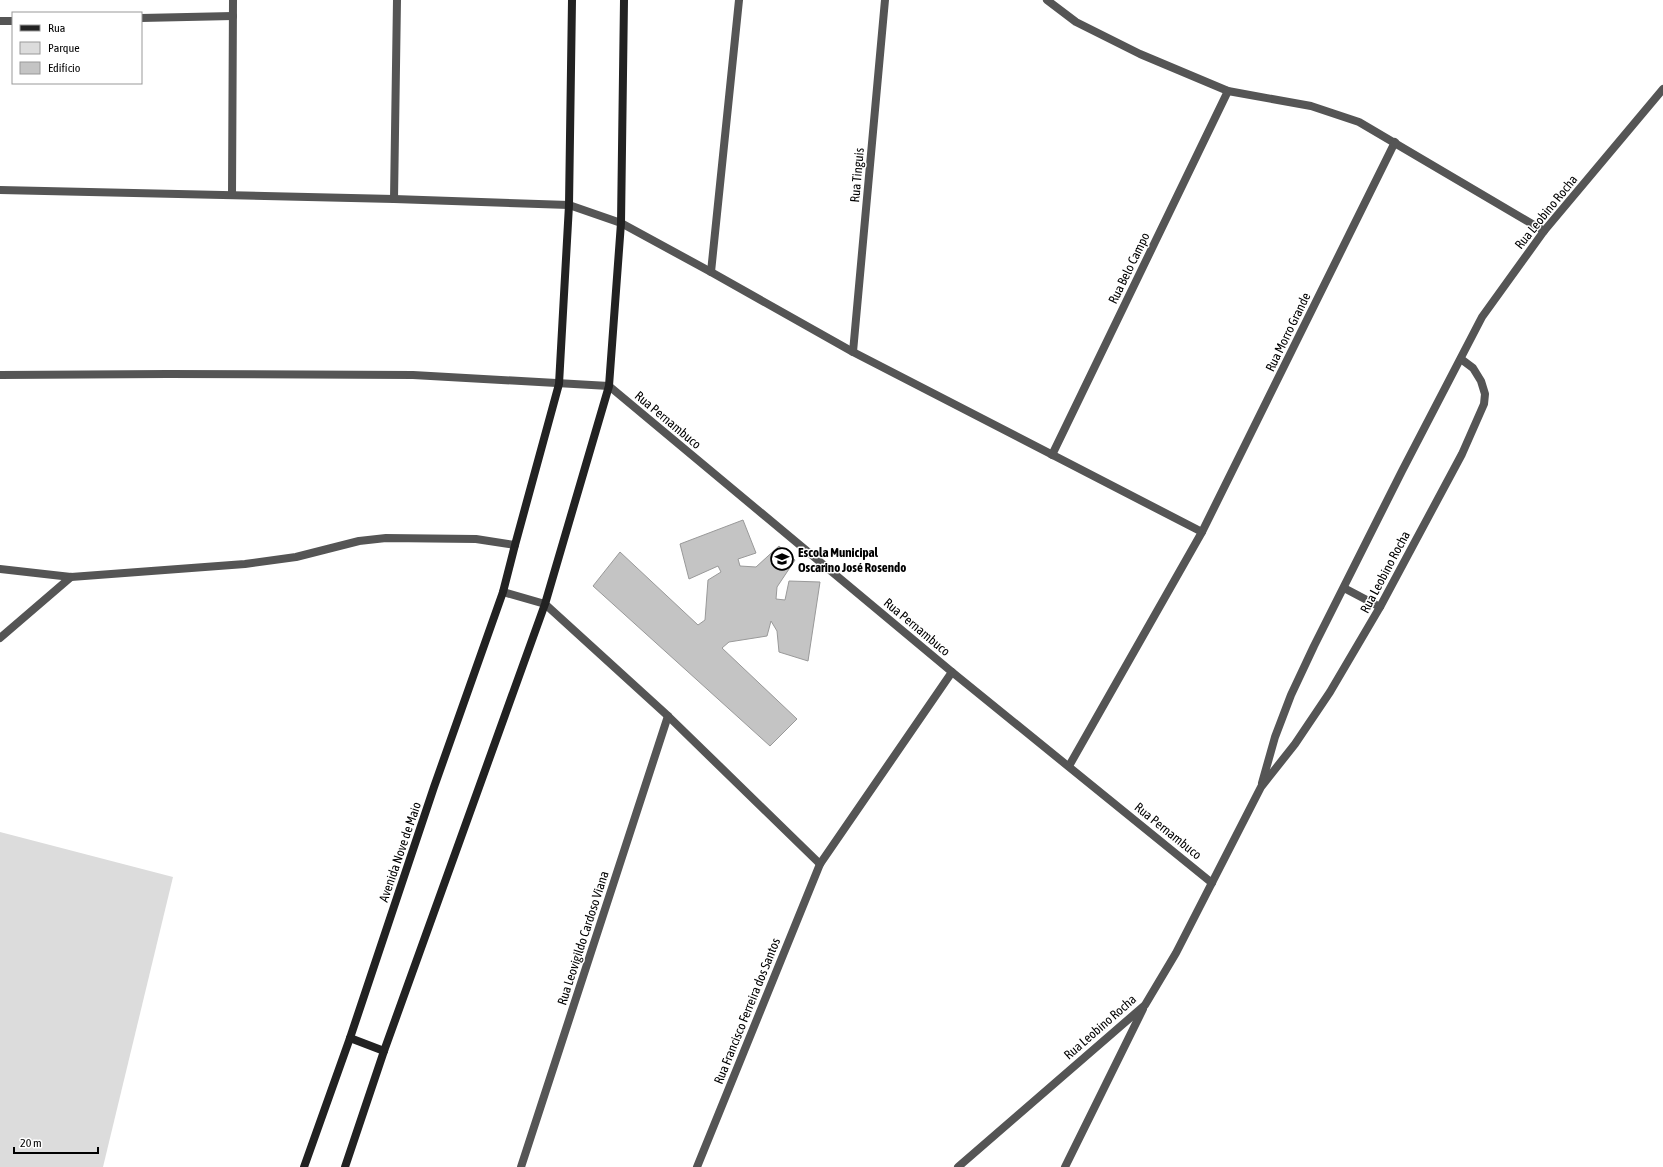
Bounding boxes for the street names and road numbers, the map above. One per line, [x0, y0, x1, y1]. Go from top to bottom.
street label: Rua Tinguis [847, 147, 867, 203]
street label: Rua Leobino Rocha [1512, 172, 1580, 252]
street label: Rua Belo Campo [1105, 230, 1153, 306]
street label: Rua Morro Grande [1262, 290, 1314, 374]
street label: Rua Pernambuco [632, 388, 704, 452]
street label: Rua Leobino Rocha [1357, 528, 1413, 616]
street label: Rua Pernambuco [881, 595, 953, 659]
street label: Rua Pernambuco [1132, 799, 1204, 863]
street label: Avenida Nove de Maio [376, 800, 424, 904]
street label: Rua Leovigildo Cardoso Viana [554, 869, 612, 1007]
street label: Rua Francisco Ferreira dos Santos [711, 935, 783, 1086]
street label: Rua Leobino Rocha [1061, 992, 1139, 1062]

